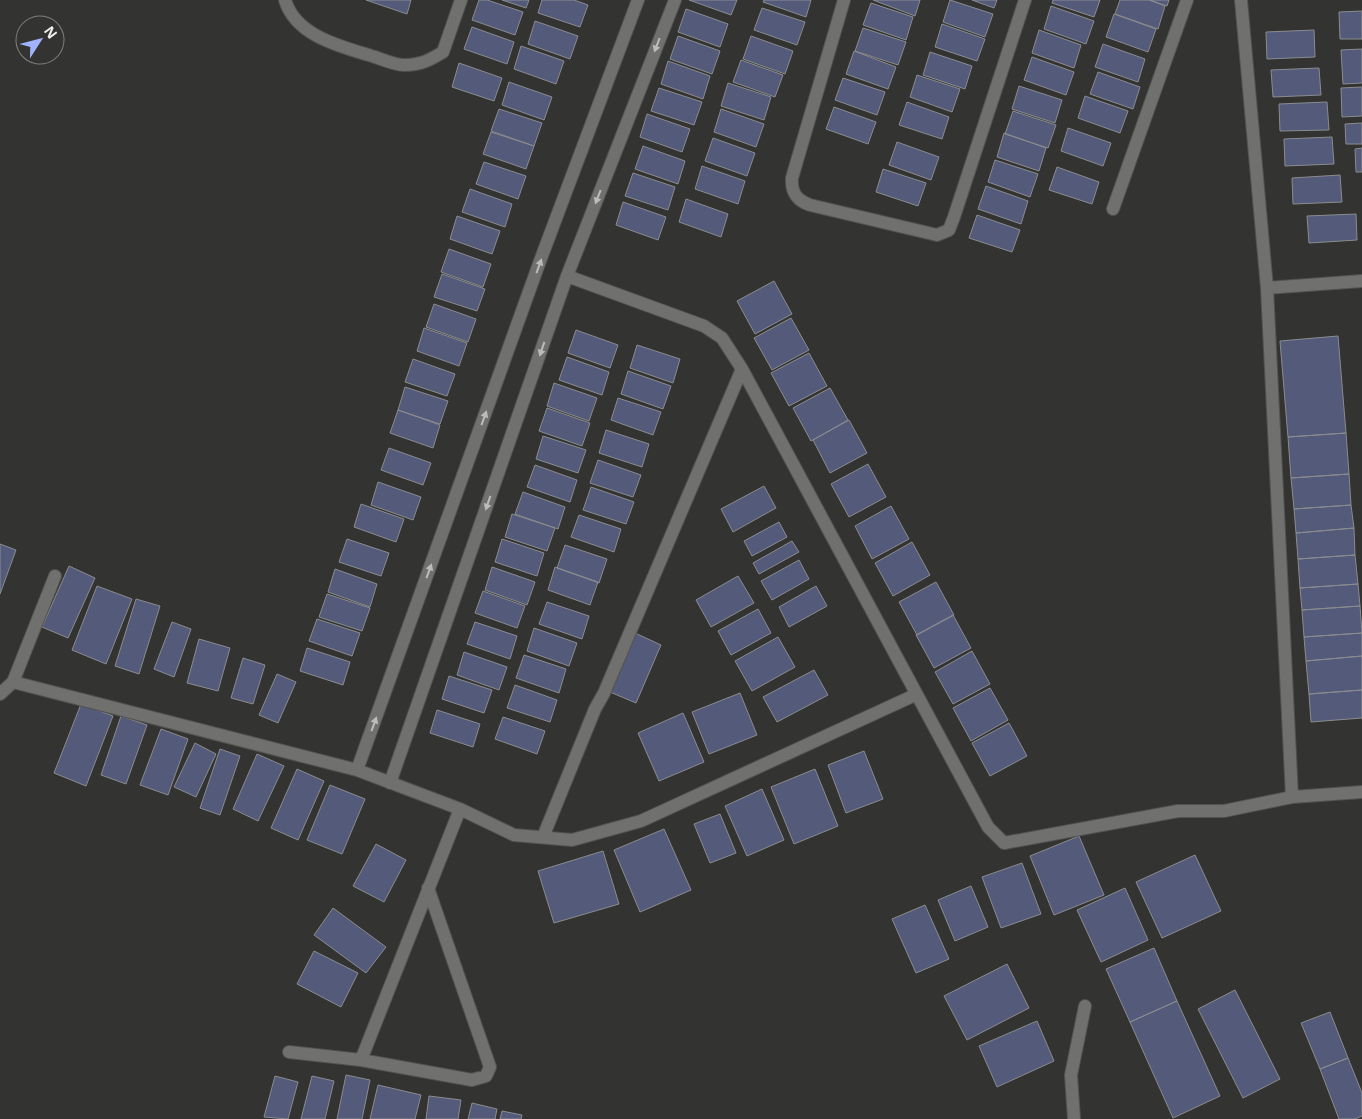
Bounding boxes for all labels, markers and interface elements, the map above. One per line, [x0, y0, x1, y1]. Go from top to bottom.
north arrow [15, 15, 65, 65]
text: N [40, 22, 62, 42]
one-way arrow [653, 38, 660, 53]
one-way arrow [594, 190, 602, 205]
one-way arrow [536, 258, 543, 273]
one-way arrow [537, 342, 545, 357]
one-way arrow [481, 411, 488, 426]
one-way arrow [484, 495, 491, 510]
one-way arrow [426, 564, 433, 579]
one-way arrow [370, 716, 378, 731]

